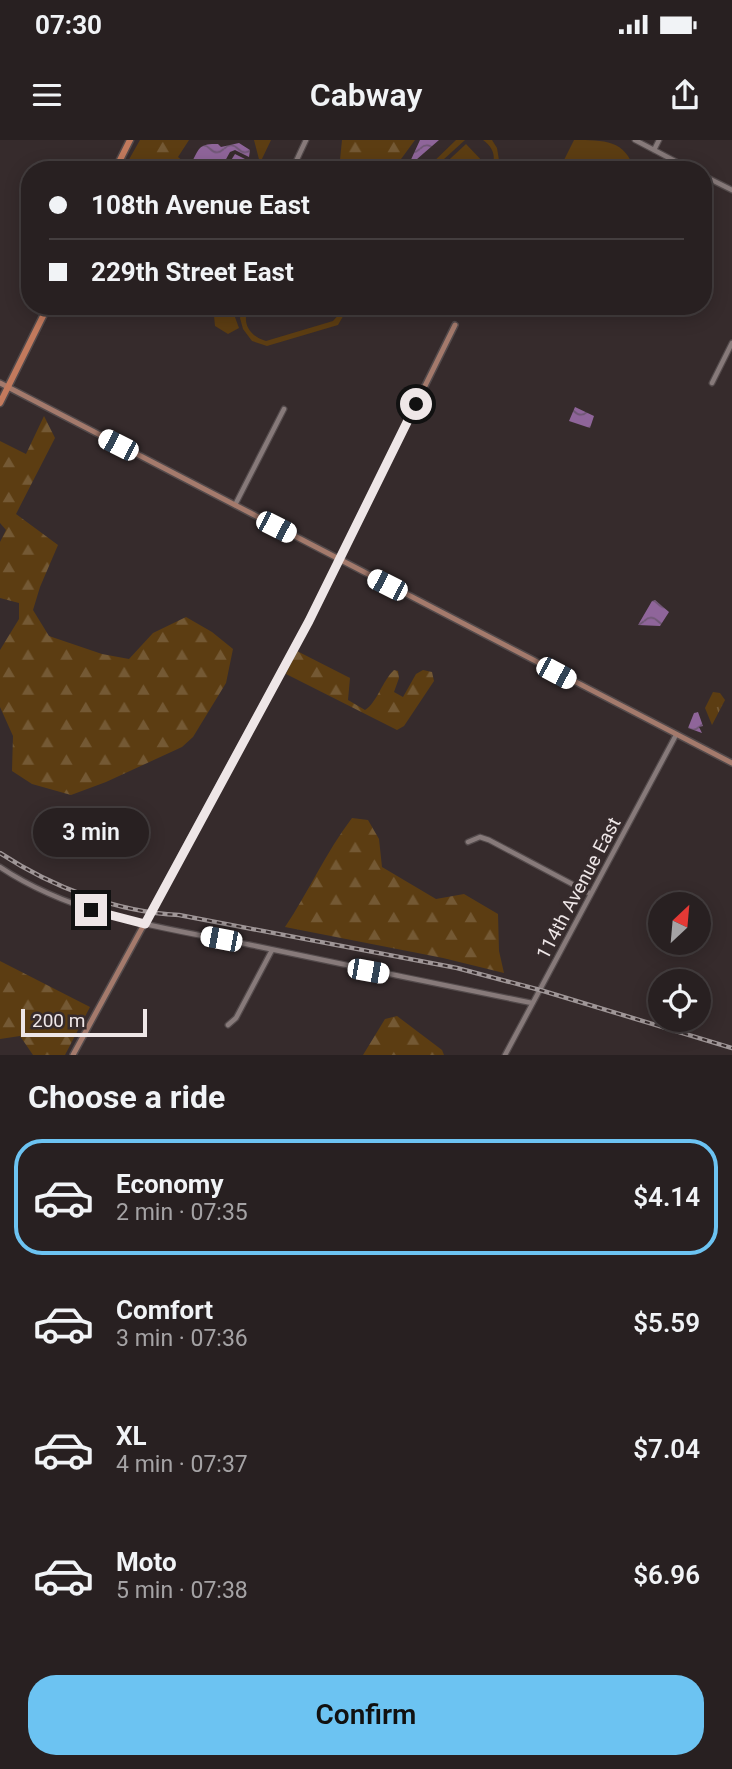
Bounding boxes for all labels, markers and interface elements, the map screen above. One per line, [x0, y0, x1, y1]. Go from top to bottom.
text: 07:30 [35, 10, 102, 40]
icon: menu [28, 76, 66, 114]
text: Cabway [310, 76, 422, 114]
icon: share [666, 76, 704, 114]
text: 108th Avenue East [91, 190, 310, 220]
text: 229th Street East [91, 257, 294, 287]
route start [400, 388, 432, 420]
car [95, 426, 142, 464]
car [253, 508, 300, 546]
car [364, 566, 411, 604]
car [533, 654, 580, 692]
callout: 3 min [33, 808, 149, 858]
street label: 114th Avenue East [531, 813, 626, 963]
text: 3 min [62, 819, 120, 846]
north arrow [648, 892, 710, 956]
map controls [648, 892, 711, 1032]
route end [75, 894, 107, 926]
car [199, 925, 244, 953]
car [346, 957, 391, 985]
button: locate [648, 969, 711, 1032]
scale bar [21, 1006, 147, 1038]
text: 200 m [32, 1009, 85, 1032]
text: Choose a ride [28, 1078, 225, 1116]
icon: car [32, 1166, 95, 1229]
text: Economy [116, 1169, 223, 1199]
text: $4.14 [633, 1182, 700, 1212]
text: 2 min · 07:35 [116, 1199, 248, 1226]
icon: car [32, 1292, 95, 1355]
text: Comfort [116, 1295, 213, 1325]
text: $5.59 [633, 1308, 700, 1338]
text: 3 min · 07:36 [116, 1325, 248, 1352]
icon: car [32, 1418, 95, 1481]
text: XL [116, 1421, 147, 1451]
text: $7.04 [633, 1434, 700, 1464]
text: 4 min · 07:37 [116, 1451, 248, 1478]
icon: car [32, 1544, 95, 1607]
text: Moto [116, 1547, 177, 1577]
text: $6.96 [633, 1560, 700, 1590]
text: 5 min · 07:38 [116, 1577, 248, 1604]
button: Confirm [28, 1675, 704, 1755]

